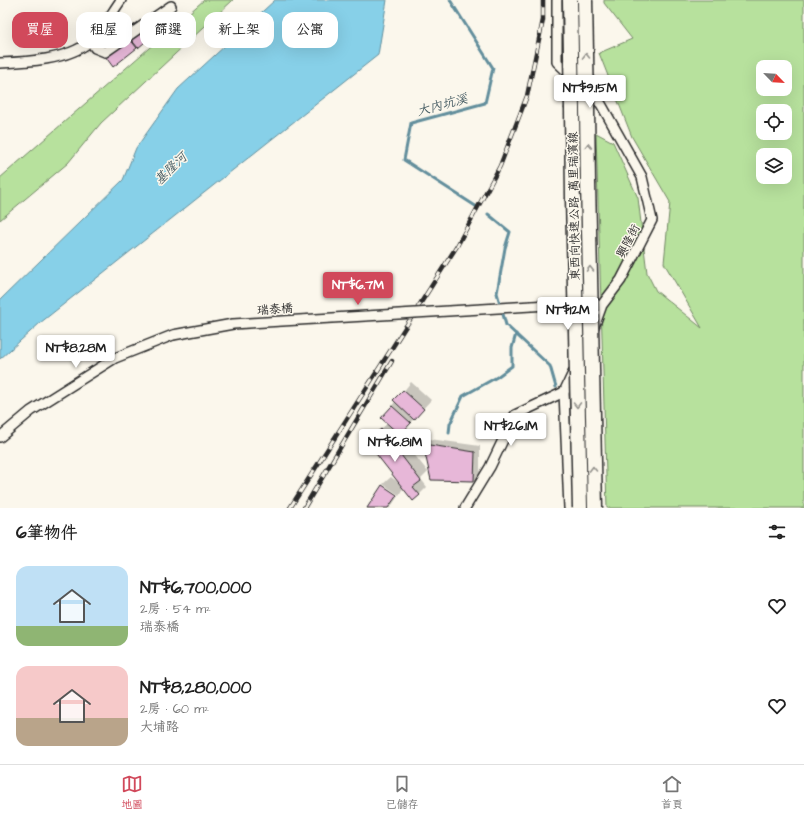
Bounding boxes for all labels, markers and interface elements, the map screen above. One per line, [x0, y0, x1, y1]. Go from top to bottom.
chip: 買屋 [12, 12, 68, 48]
chip: 租屋 [76, 12, 132, 48]
chip: 篩選 [140, 12, 196, 48]
chip: 新上架 [204, 12, 274, 48]
chip: 公寓 [282, 12, 338, 48]
one-way arrow [582, 53, 590, 59]
north arrow [756, 60, 792, 96]
map controls [756, 60, 792, 184]
pin: NT$9.15M [549, 75, 631, 109]
text: NT$9.15M [563, 79, 617, 97]
water label: 大內坑溪 [415, 89, 471, 120]
button: locate [756, 104, 792, 140]
street label: 東西向快速公路 萬里瑞濱線 [565, 131, 584, 281]
one-way arrow [583, 143, 592, 149]
water label: 基隆河 [150, 147, 192, 189]
button: layers [756, 148, 792, 184]
street label: 興隆街 [612, 221, 644, 261]
one-way arrow [586, 266, 594, 272]
pin: NT$6.7M [321, 272, 395, 306]
text: NT$6.7M [332, 276, 384, 294]
pin: NT$12M [535, 297, 601, 331]
street label: 瑞泰橋 [256, 300, 294, 319]
text: NT$12M [546, 301, 590, 319]
pin: NT$8.28M [35, 335, 117, 369]
text: NT$8.28M [46, 339, 106, 357]
one-way arrow [573, 402, 581, 408]
pin: NT$26.1M [470, 413, 552, 447]
text: NT$26.1M [484, 417, 538, 435]
pin: NT$6.81M [354, 429, 436, 463]
text: NT$6.81M [368, 433, 422, 451]
one-way arrow [589, 466, 597, 472]
text: 6筆物件 [16, 521, 78, 545]
icon: filters [766, 521, 788, 543]
text: NT$6,700,000 [140, 576, 252, 600]
icon: home [48, 582, 96, 630]
icon: heart [766, 595, 788, 617]
text: 2房 · 54 m² [140, 600, 211, 618]
text: 瑞泰橋 [140, 618, 179, 636]
text: NT$8,280,000 [140, 676, 251, 700]
icon: home [48, 682, 96, 730]
icon: heart [766, 695, 788, 717]
text: 2房 · 60 m² [140, 700, 209, 718]
text: 大埔路 [140, 718, 179, 736]
tab: 地圖 [121, 773, 143, 812]
tab: 已儲存 [385, 773, 418, 812]
tab: 首頁 [661, 773, 683, 812]

